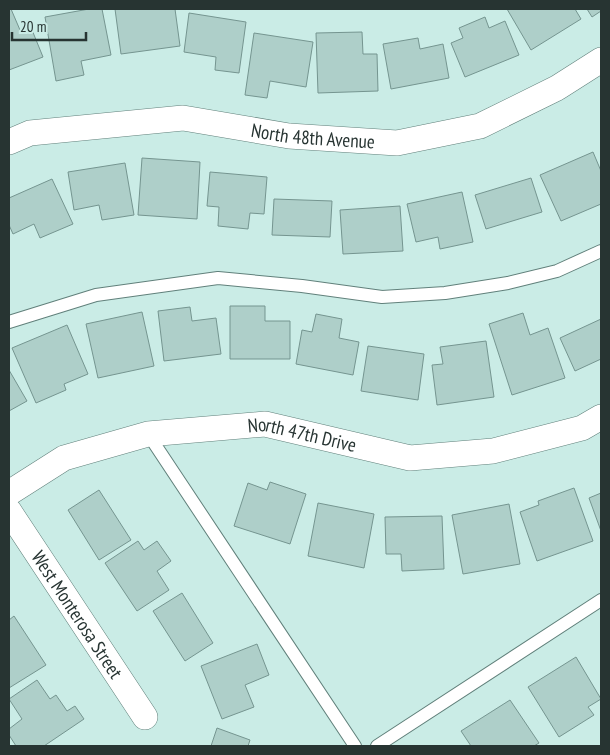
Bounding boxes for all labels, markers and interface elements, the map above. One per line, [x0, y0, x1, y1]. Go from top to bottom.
scale bar [12, 10, 86, 42]
text: 20 m [20, 17, 46, 36]
street label: North 48th Avenue [249, 118, 376, 154]
street label: North 47th Drive [247, 412, 359, 457]
street label: West Monterosa Street [26, 546, 129, 684]

